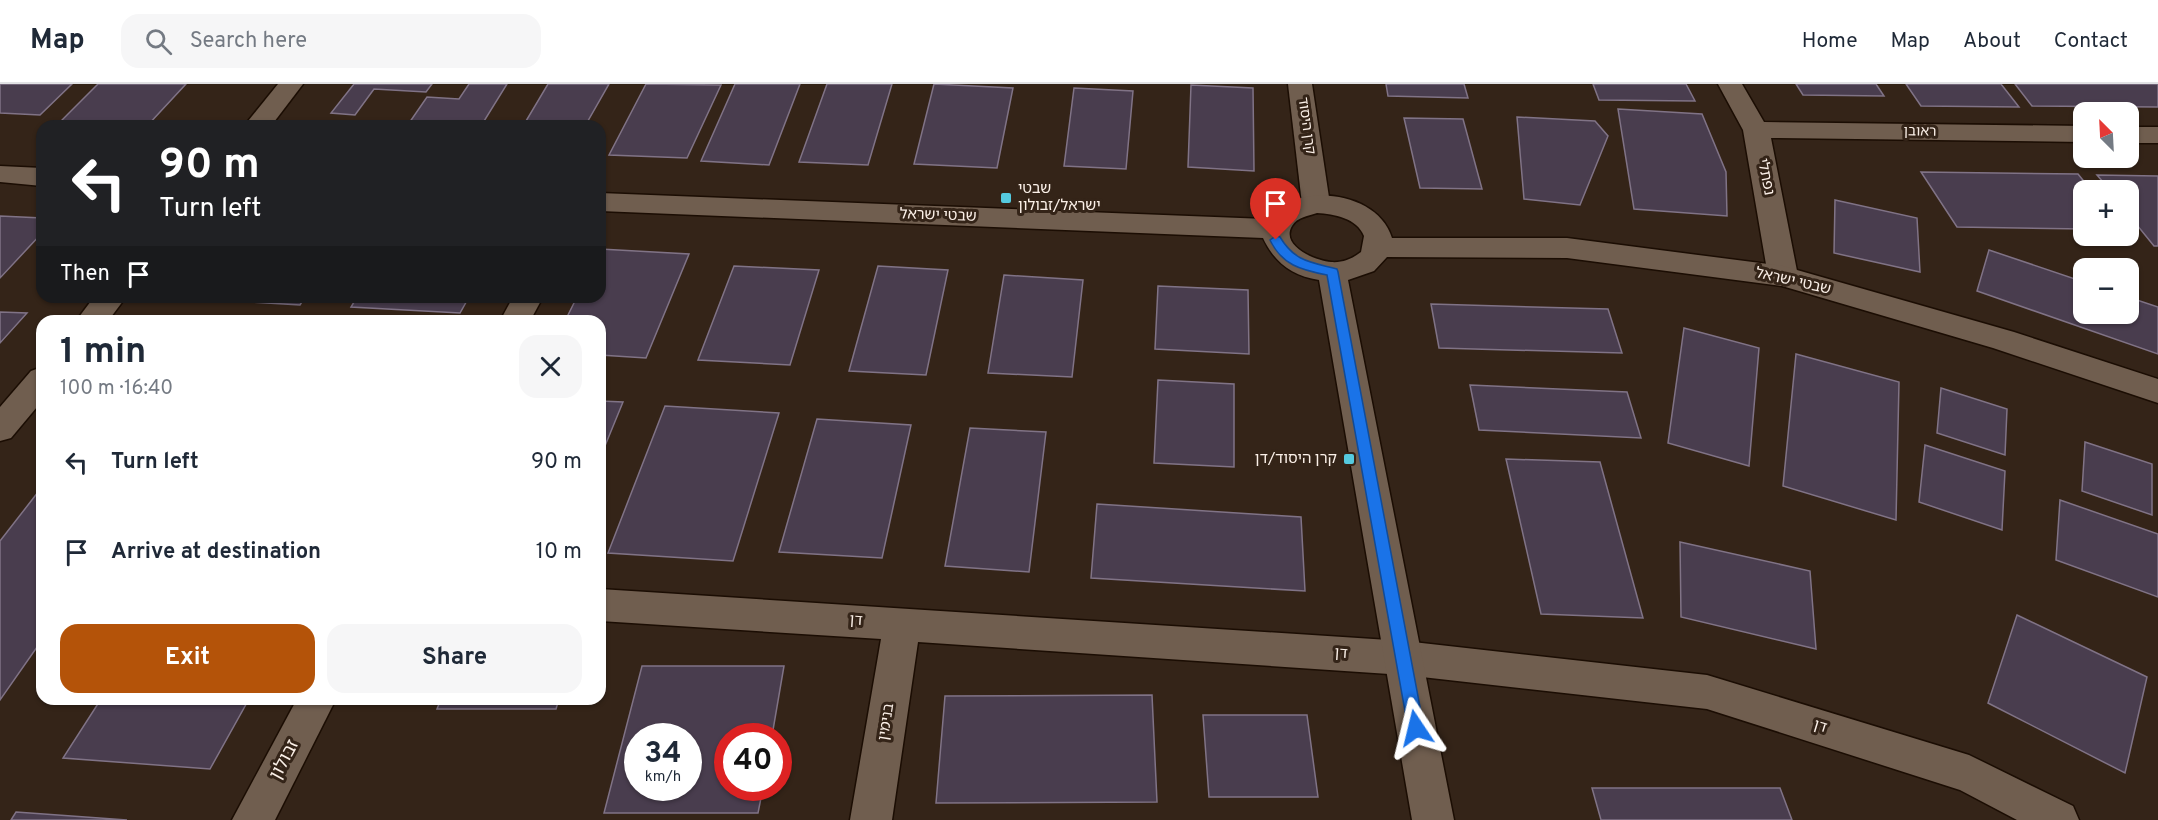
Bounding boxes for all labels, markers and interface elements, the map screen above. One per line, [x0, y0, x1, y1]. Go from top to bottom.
search box [121, 14, 541, 68]
text: Map [30, 23, 85, 59]
icon: search [142, 25, 175, 58]
text: Search here [190, 28, 307, 55]
text: Home [1802, 28, 1858, 55]
text: Map [1891, 28, 1930, 55]
text: About [1963, 28, 2021, 55]
text: Contact [2054, 28, 2128, 55]
street label: קרן היסוד [1294, 96, 1318, 156]
north arrow [2073, 102, 2139, 168]
map controls [2073, 102, 2139, 324]
street label: ראובן [1903, 123, 1937, 141]
text: 90 m [159, 140, 260, 193]
icon: left [60, 144, 138, 222]
street label: נפתלי [1752, 157, 1778, 197]
pin [1250, 178, 1301, 240]
place label: שבטי ישראל/זבולון [1018, 180, 1101, 216]
button: + [2073, 180, 2139, 246]
icon: arrive [1259, 187, 1292, 220]
marker: שבטי ישראל/זבולון [999, 191, 1013, 205]
text: Turn left [159, 192, 261, 226]
street label: שבטי ישראל [899, 205, 977, 227]
icon: arrive [122, 258, 155, 291]
button: − [2073, 258, 2139, 324]
text: Then [60, 261, 110, 288]
street label: שבטי ישראל [1753, 264, 1833, 300]
text: 1 min [60, 330, 146, 376]
button: close [519, 335, 582, 398]
text: 100 m · 16:40 [60, 376, 173, 402]
icon: left [60, 446, 93, 479]
text: Turn left [111, 449, 199, 476]
text: 90 m [531, 449, 582, 476]
place label: קרן היסוד/דן [1255, 450, 1337, 469]
marker: קרן היסוד/דן [1342, 452, 1356, 466]
icon: arrive [60, 536, 93, 569]
text: Arrive at destination [111, 539, 321, 566]
text: 10 m [536, 539, 582, 566]
street label: דן [849, 611, 863, 631]
button: Exit [60, 624, 315, 693]
button: Share [327, 624, 582, 693]
street label: דן [1334, 644, 1348, 664]
position arrow [1384, 696, 1448, 760]
street label: בנימין [875, 702, 899, 742]
street label: דן [1811, 716, 1829, 738]
speed limit sign: 40 [714, 723, 792, 801]
street label: זבולון [265, 736, 305, 784]
text: 34 [644, 736, 682, 773]
text: km/h [645, 768, 681, 787]

